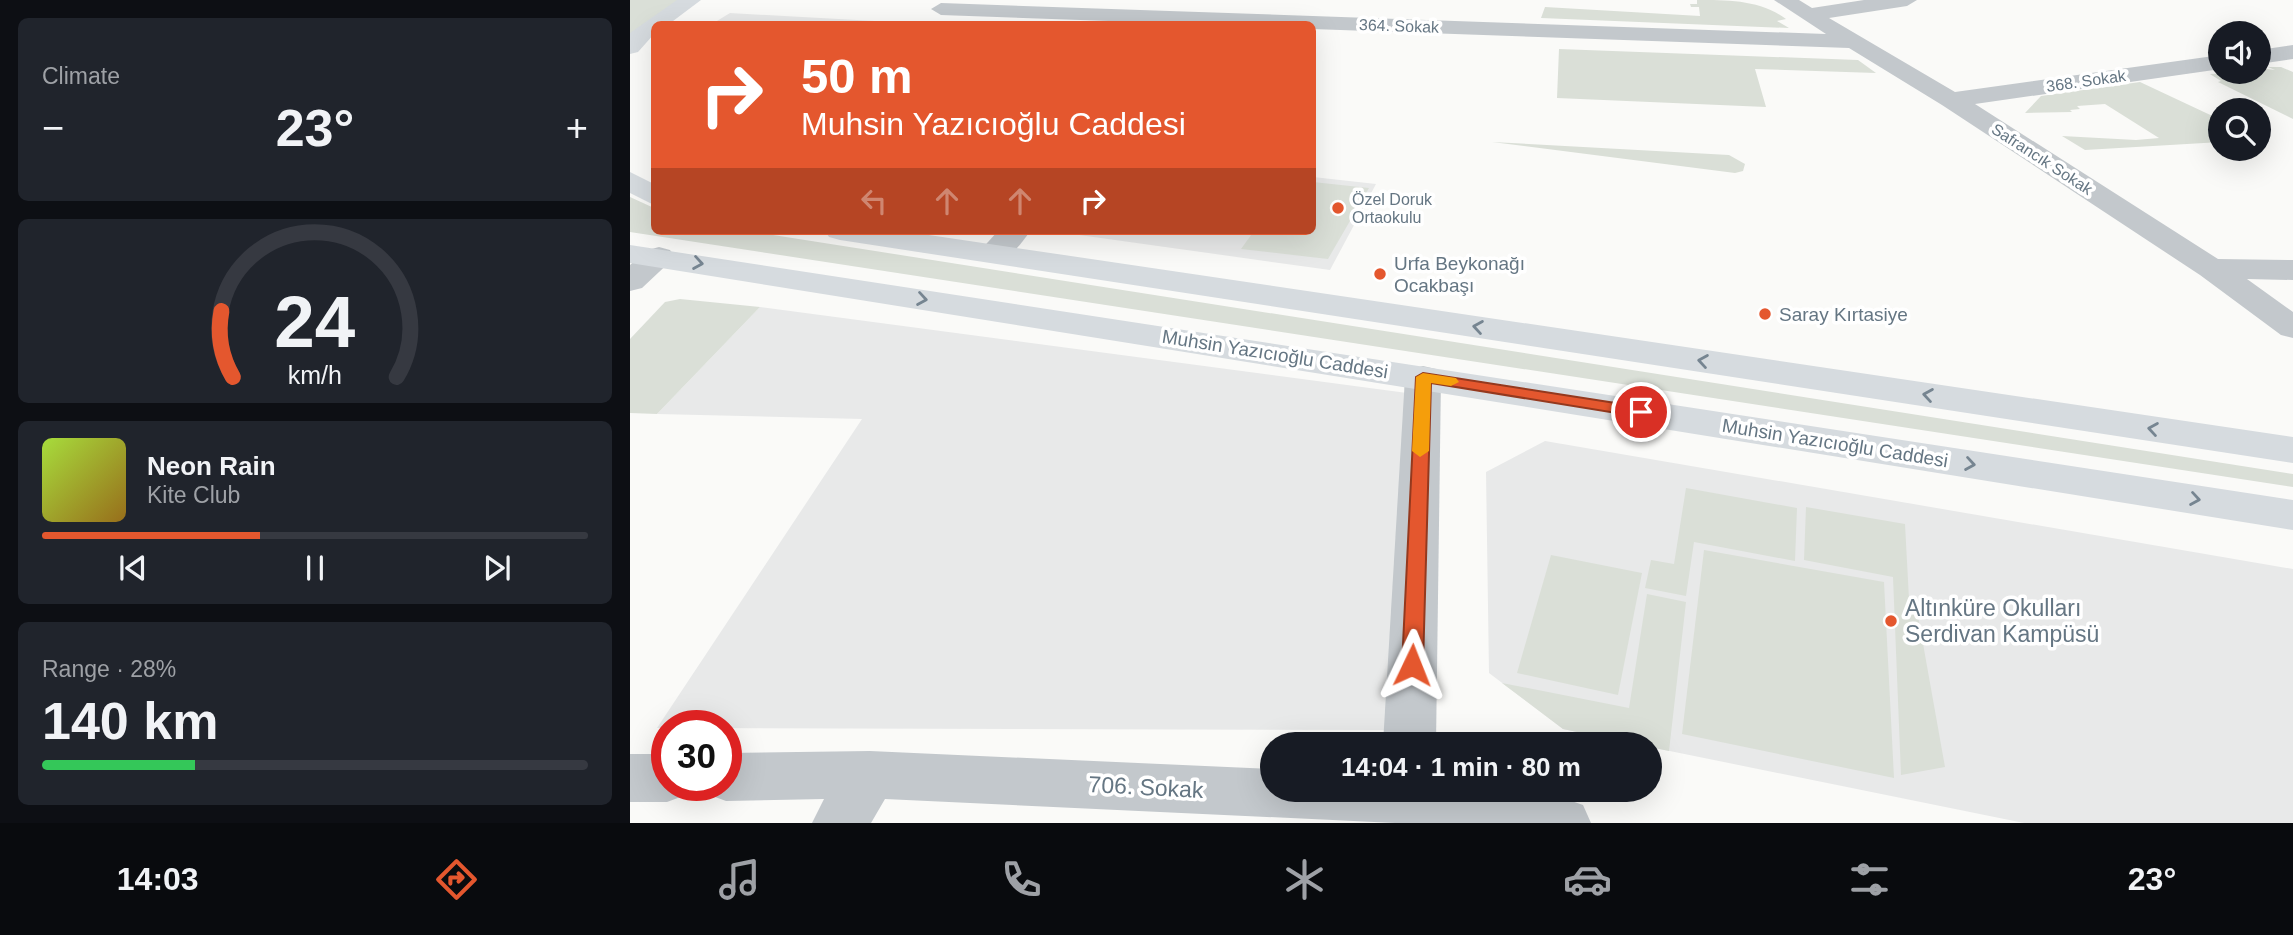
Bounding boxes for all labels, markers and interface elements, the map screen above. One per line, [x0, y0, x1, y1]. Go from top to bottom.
street label: 364. Sokak [1359, 16, 1440, 36]
map controls [2208, 21, 2271, 161]
button: sound [2208, 21, 2271, 84]
icon: right [686, 49, 777, 140]
text: 50 m [801, 49, 913, 103]
text: Climate [42, 63, 120, 89]
street label: 368. Sokak [2045, 67, 2128, 95]
button: search [2208, 98, 2271, 161]
text: 23° [276, 99, 354, 157]
text: Muhsin Yazıcıoğlu Caddesi [801, 106, 1186, 142]
text: − [42, 107, 64, 149]
text: + [566, 107, 588, 149]
street label: Safrancık Sokak [1989, 120, 2096, 198]
icon: left [855, 182, 893, 220]
icon: ahead [928, 182, 966, 220]
icon: ahead [1001, 182, 1039, 220]
icon: right [1074, 182, 1112, 220]
place label: Özel Doruk Ortaokulu [1352, 191, 1433, 226]
marker: Özel Doruk Ortaokulu [1330, 200, 1346, 216]
place label: Urfa Beykonağı Ocakbaşı [1394, 253, 1525, 296]
one-way arrow [692, 255, 703, 270]
marker: Urfa Beykonağı Ocakbaşı [1372, 266, 1388, 282]
text: 24 [275, 281, 356, 362]
one-way arrow [916, 291, 928, 306]
place label: Saray Kırtasiye [1779, 304, 1908, 325]
marker: Saray Kırtasiye [1757, 306, 1773, 322]
one-way arrow [1472, 320, 1484, 335]
street label: Muhsin Yazıcıoğlu Caddesi [1161, 326, 1389, 382]
one-way arrow [1697, 354, 1709, 369]
text: km/h [288, 361, 342, 389]
pin [1611, 382, 1671, 442]
one-way arrow [1922, 388, 1934, 403]
icon: arrive [1622, 393, 1660, 431]
street label: Muhsin Yazıcıoğlu Caddesi [1721, 415, 1949, 471]
one-way arrow [2147, 422, 2159, 437]
text: Neon Rain [147, 451, 276, 481]
one-way arrow [1964, 456, 1976, 471]
text: Kite Club [147, 482, 240, 508]
one-way arrow [2189, 491, 2200, 506]
icon: previous [114, 549, 152, 587]
icon: pause [296, 549, 334, 587]
icon: next [478, 549, 516, 587]
place label: Altınküre Okulları Serdivan Kampüsü [1905, 595, 2099, 647]
marker: Altınküre Okulları Serdivan Kampüsü [1883, 613, 1899, 629]
position arrow [1375, 628, 1449, 702]
text: Range · 28% [42, 656, 176, 682]
text: 140 km [42, 692, 218, 750]
speed limit sign: 30 [651, 710, 742, 801]
text: 14:04 · 1 min · 80 m [1341, 752, 1581, 782]
street label: 706. Sokak [1088, 771, 1205, 803]
icon: directions [432, 855, 481, 904]
icon: music [715, 855, 764, 904]
icon: phone [997, 855, 1046, 904]
icon: climate [1280, 855, 1329, 904]
icon: car [1563, 855, 1612, 904]
icon: filters [1845, 855, 1894, 904]
text: 14:03 [117, 861, 199, 897]
text: 23° [2128, 861, 2176, 897]

